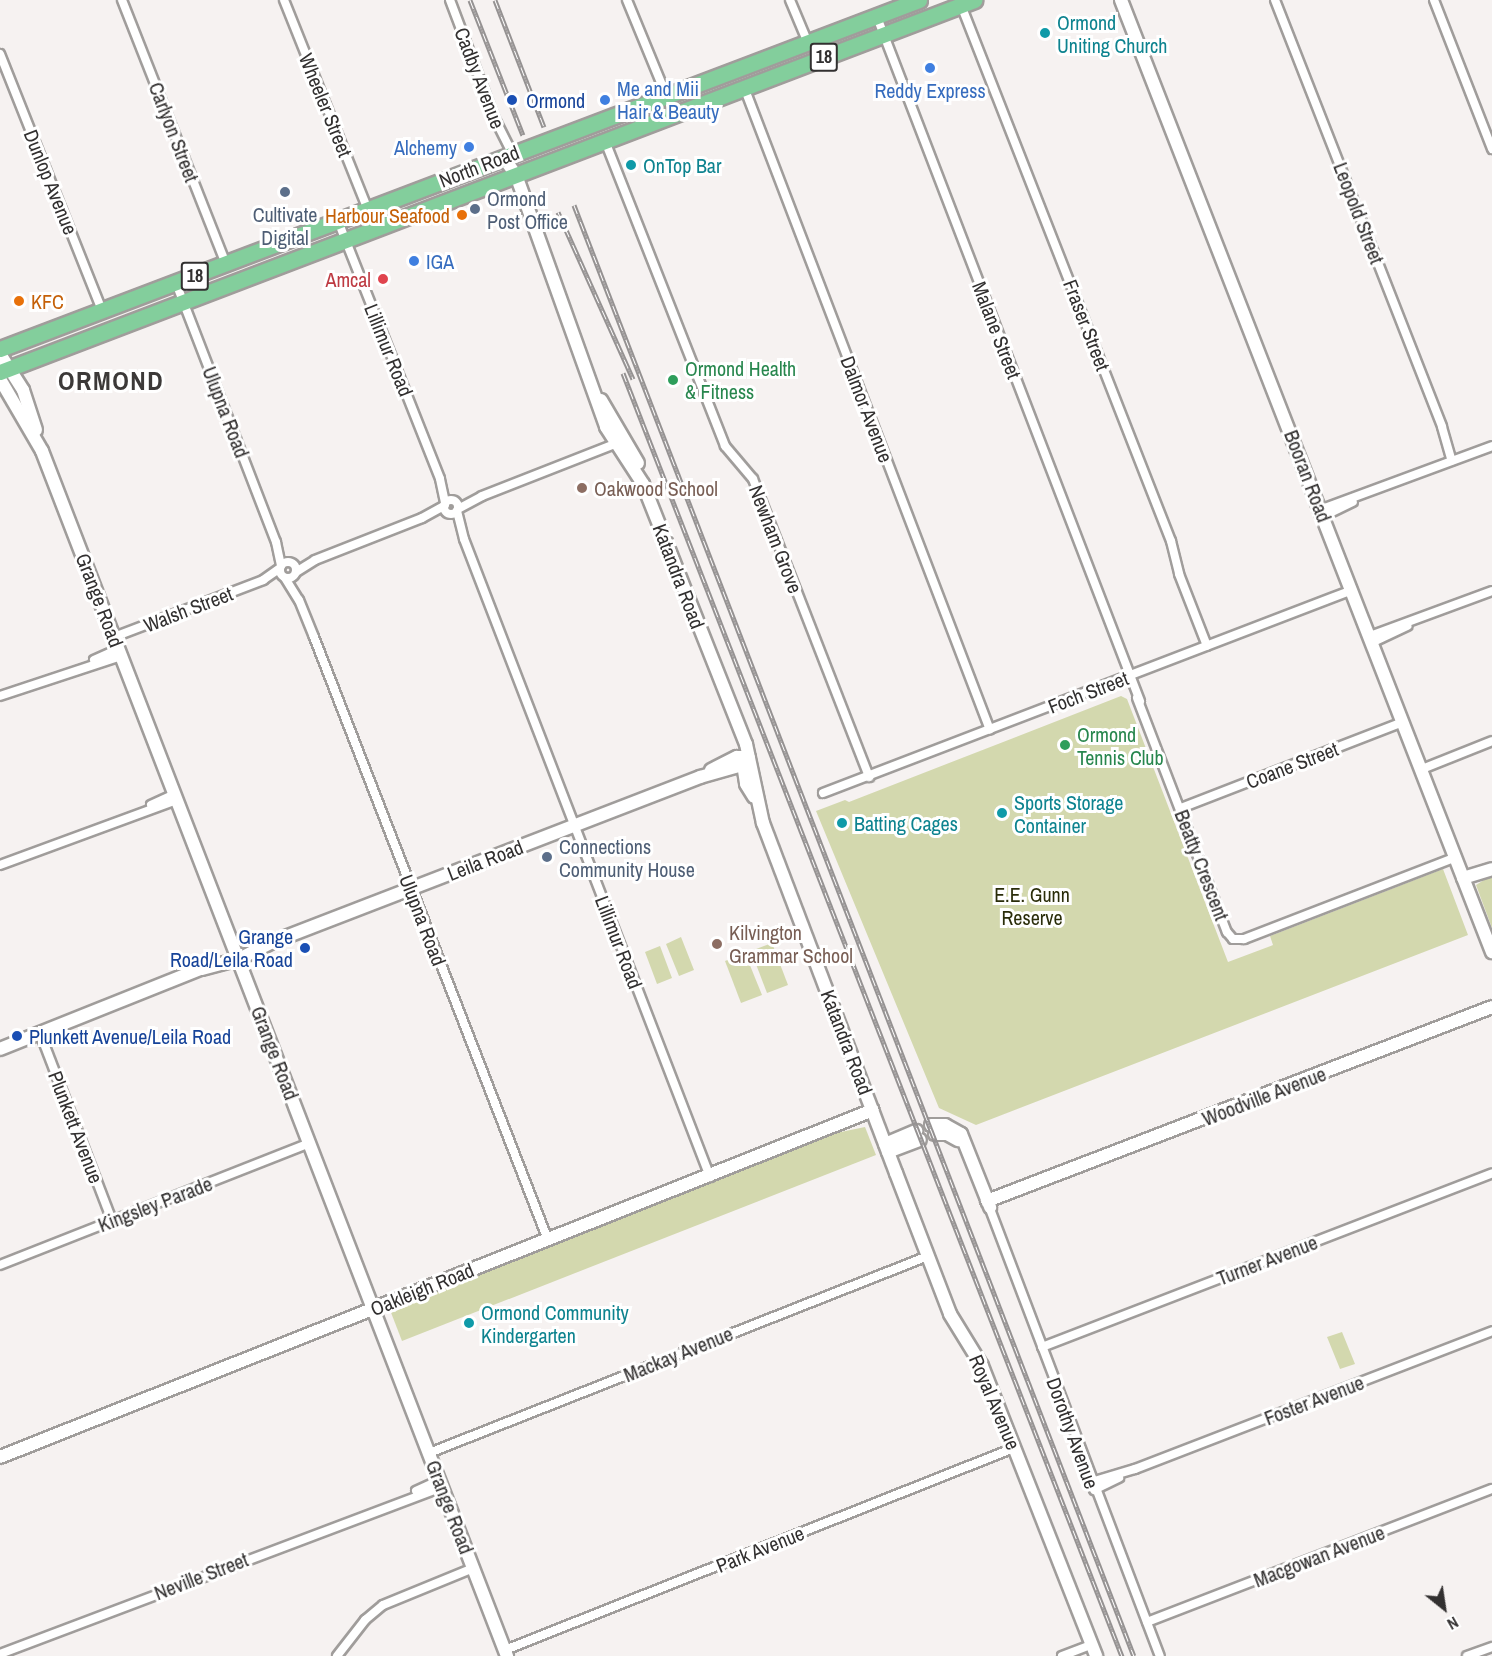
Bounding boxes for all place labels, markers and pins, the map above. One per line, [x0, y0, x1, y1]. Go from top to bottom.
place label: Ormond Uniting Church [1057, 10, 1167, 57]
marker: Ormond Uniting Church [1038, 26, 1052, 40]
marker: Reddy Express [923, 61, 937, 75]
place label: Me and Mii Hair & Beauty [617, 77, 719, 124]
place label: Reddy Express [874, 78, 986, 102]
place label: Ormond [526, 88, 585, 112]
marker: Ormond [503, 91, 521, 109]
marker: Me and Mii Hair & Beauty [598, 93, 612, 107]
place label: Alchemy [394, 135, 457, 159]
marker: Alchemy [462, 140, 476, 154]
place label: OnTop Bar [643, 153, 721, 177]
marker: OnTop Bar [624, 158, 638, 172]
marker: Cultivate Digital [278, 185, 292, 199]
place label: Ormond Post Office [487, 186, 568, 233]
place label: Cultivate Digital [253, 202, 317, 249]
marker: Ormond Post Office [468, 202, 482, 216]
place label: Harbour Seafood [325, 203, 450, 227]
marker: Harbour Seafood [455, 208, 469, 222]
place label: IGA [426, 249, 454, 273]
marker: IGA [407, 254, 421, 268]
place label: Amcal [325, 267, 371, 291]
marker: Amcal [376, 272, 390, 286]
place label: KFC [31, 289, 64, 313]
marker: KFC [12, 294, 26, 308]
place label: Ormond Health & Fitness [685, 356, 796, 403]
marker: Ormond Health & Fitness [666, 373, 680, 387]
place label: Oakwood School [594, 476, 718, 500]
marker: Oakwood School [575, 481, 589, 495]
place label: Ormond Tennis Club [1077, 722, 1164, 769]
marker: Ormond Tennis Club [1058, 738, 1072, 752]
place label: Sports Storage Container [1014, 790, 1123, 837]
marker: Sports Storage Container [995, 806, 1009, 820]
place label: Batting Cages [854, 811, 958, 835]
marker: Batting Cages [835, 816, 849, 830]
place label: Connections Community House [559, 834, 695, 881]
marker: Connections Community House [540, 850, 554, 864]
place label: Kilvington Grammar School [729, 921, 853, 968]
place label: Grange Road/Leila Road [170, 924, 293, 971]
marker: Kilvington Grammar School [710, 937, 724, 951]
marker: Grange Road/Leila Road [298, 941, 312, 955]
place label: Plunkett Avenue/Leila Road [29, 1024, 232, 1048]
marker: Plunkett Avenue/Leila Road [10, 1029, 24, 1043]
place label: Ormond Community Kindergarten [481, 1300, 629, 1347]
marker: Ormond Community Kindergarten [462, 1316, 476, 1330]

